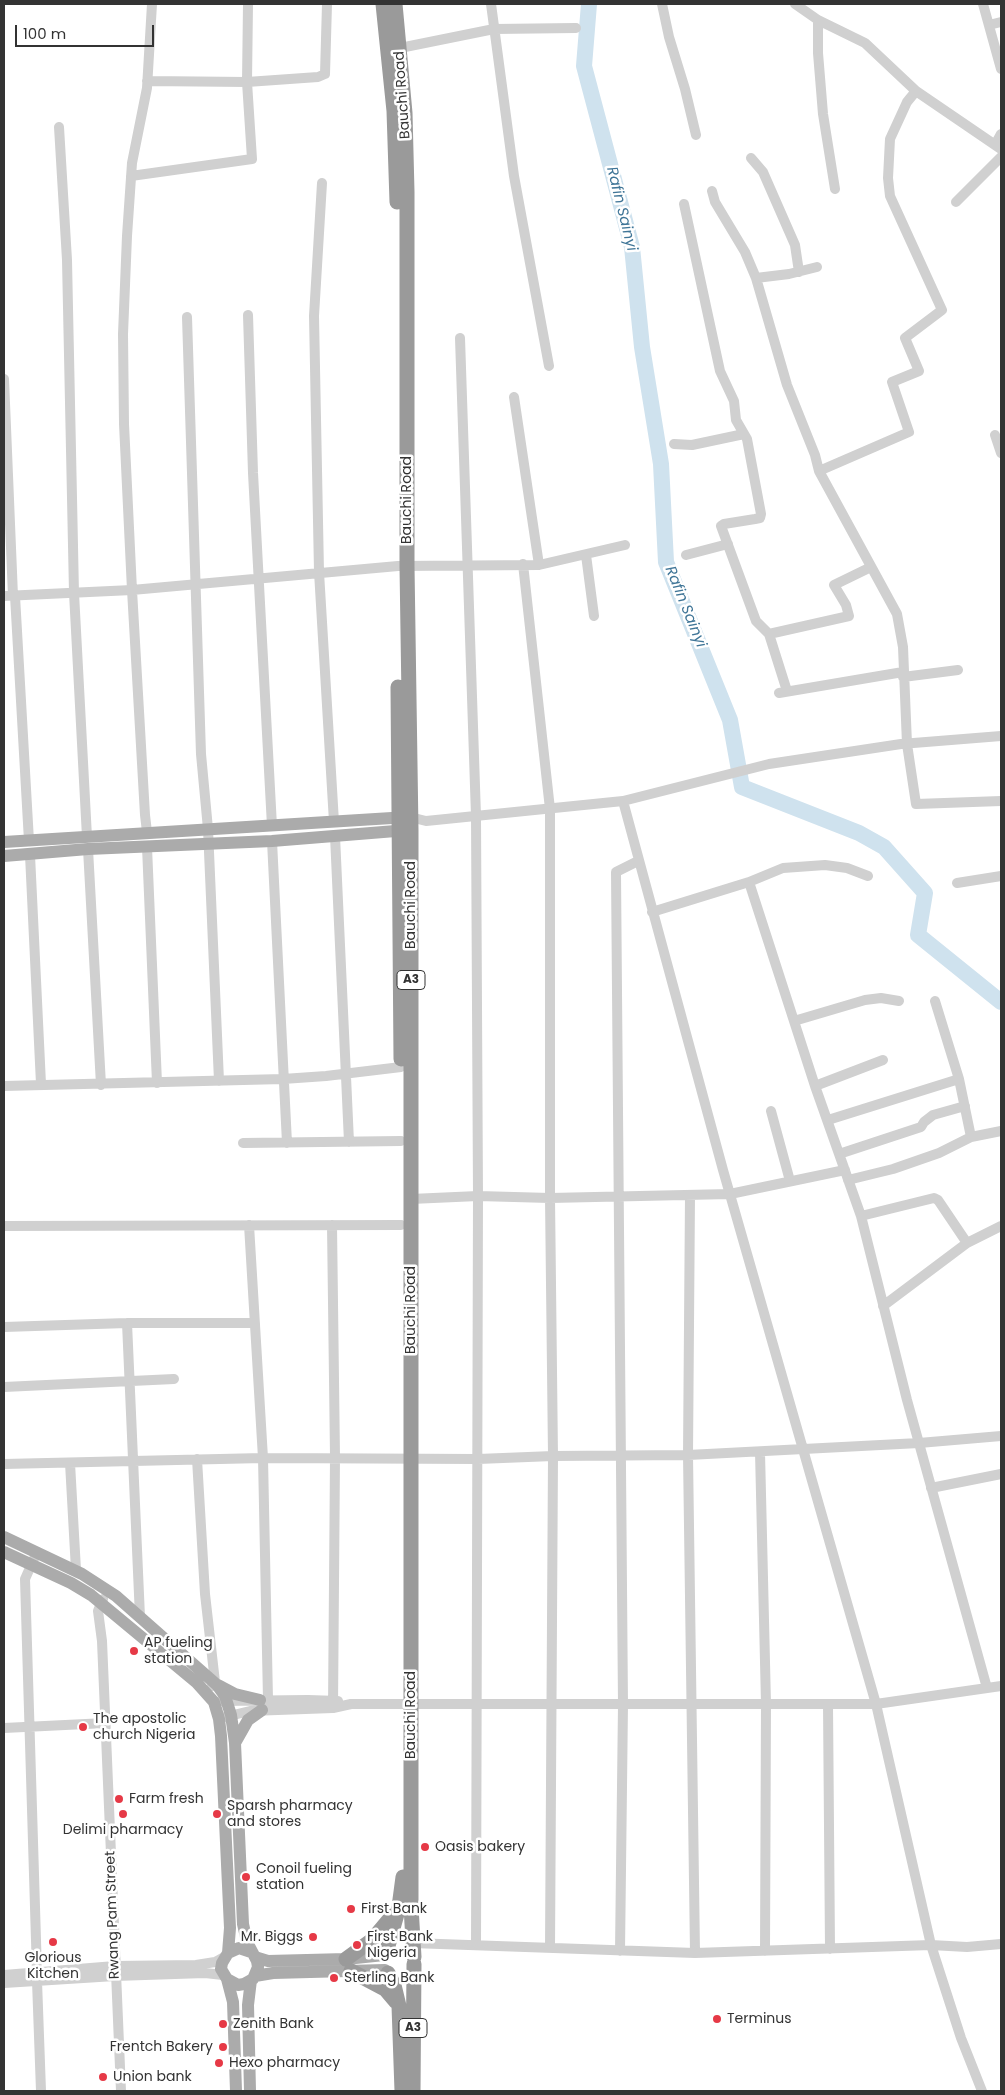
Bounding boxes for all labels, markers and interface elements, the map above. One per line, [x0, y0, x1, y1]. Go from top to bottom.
scale bar [18, 15, 156, 47]
text: 100 m [23, 23, 66, 44]
street label: Bauchi Road [392, 50, 414, 140]
water label: Rafin Sainyi [602, 165, 640, 253]
street label: Bauchi Road [399, 456, 415, 544]
water label: Rafin Sainyi [661, 564, 709, 650]
street label: Bauchi Road [403, 861, 419, 949]
road number: A3 [397, 970, 425, 990]
street label: Bauchi Road [403, 1266, 419, 1354]
place label: AP fueling station [144, 1635, 213, 1668]
marker: AP fueling station [128, 1645, 140, 1657]
street label: Bauchi Road [403, 1671, 419, 1759]
place label: The apostolic church Nigeria [93, 1711, 195, 1744]
marker: The apostolic church Nigeria [77, 1721, 89, 1733]
place label: Farm fresh [129, 1791, 204, 1807]
marker: Farm fresh [113, 1793, 125, 1805]
place label: Sparsh pharmacy and stores [227, 1798, 353, 1830]
marker: Delimi pharmacy [117, 1808, 129, 1820]
marker: Sparsh pharmacy and stores [211, 1808, 223, 1820]
place label: Delimi pharmacy [63, 1822, 183, 1838]
place label: Oasis bakery [435, 1839, 525, 1855]
marker: Oasis bakery [419, 1841, 431, 1853]
street label: Rwang Pam Street [102, 1851, 124, 1979]
place label: Conoil fueling station [256, 1861, 352, 1894]
marker: Conoil fueling station [240, 1871, 252, 1883]
place label: First Bank [361, 1901, 427, 1917]
marker: First Bank [345, 1903, 357, 1915]
place label: Mr. Biggs [241, 1929, 303, 1945]
place label: First Bank Nigeria [367, 1929, 433, 1961]
marker: Mr. Biggs [307, 1931, 319, 1943]
marker: Glorious Kitchen [47, 1936, 59, 1948]
marker: First Bank Nigeria [351, 1939, 363, 1951]
place label: Glorious Kitchen [24, 1950, 82, 1982]
place label: Sterling Bank [344, 1970, 434, 1986]
marker: Sterling Bank [328, 1972, 340, 1984]
place label: Terminus [727, 2011, 792, 2027]
marker: Terminus [711, 2013, 723, 2025]
place label: Zenith Bank [233, 2016, 314, 2032]
marker: Zenith Bank [217, 2018, 229, 2030]
road number: A3 [399, 2019, 427, 2038]
place label: Frentch Bakery [110, 2039, 213, 2055]
marker: Frentch Bakery [217, 2041, 229, 2053]
place label: Hexo pharmacy [229, 2055, 340, 2071]
marker: Hexo pharmacy [213, 2057, 225, 2069]
place label: Union bank [113, 2069, 192, 2085]
marker: Union bank [97, 2071, 109, 2083]

